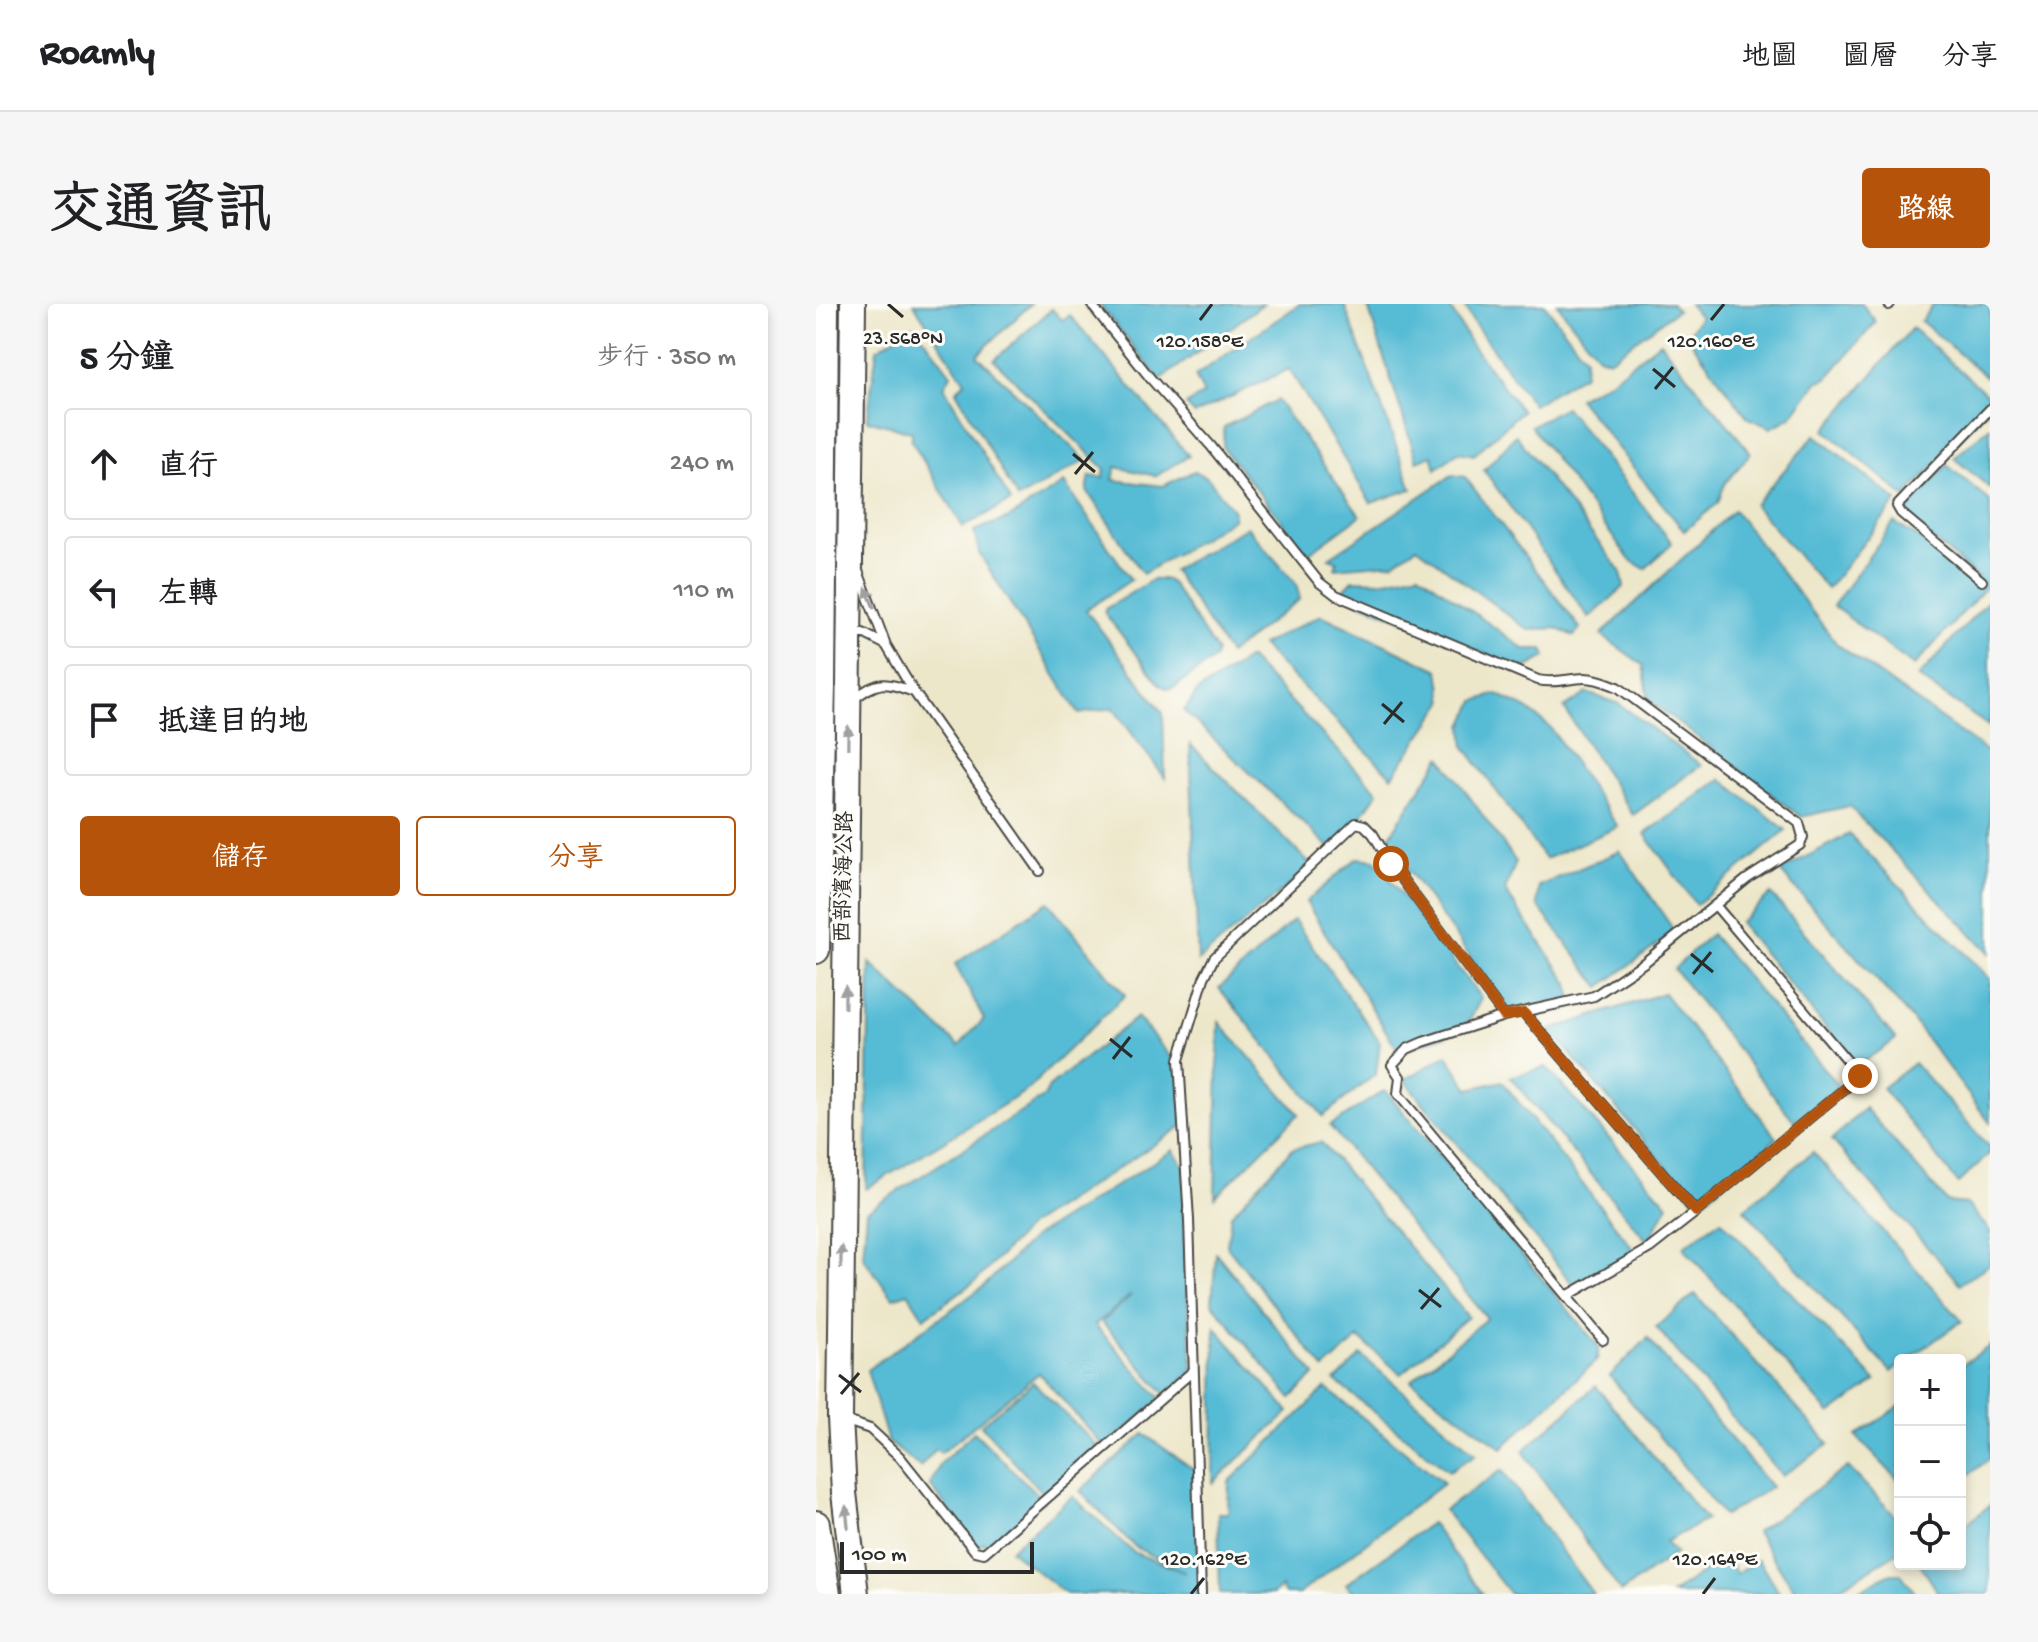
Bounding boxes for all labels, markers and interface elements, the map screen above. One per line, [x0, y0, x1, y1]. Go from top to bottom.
text: Roamly [40, 33, 155, 77]
text: 地圖 [1742, 42, 1798, 75]
text: 圖層 [1842, 42, 1898, 75]
text: 分享 [1942, 42, 1998, 75]
button: 路線 [1862, 168, 1990, 248]
text: 交通資訊 [48, 183, 272, 249]
text: 23.568°N [863, 329, 943, 352]
text: 120.158°E [1156, 332, 1245, 355]
text: 120.160°E [1667, 332, 1756, 355]
text: 5 分鐘 [80, 341, 174, 381]
text: 步行 · 350 m [597, 344, 736, 375]
icon: ahead [82, 442, 126, 486]
text: 240 m [670, 449, 734, 480]
text: 直行 [158, 451, 218, 486]
icon: left [82, 570, 126, 614]
text: 110 m [674, 577, 734, 608]
text: 左轉 [158, 579, 218, 614]
one-way arrow [863, 586, 876, 610]
icon: arrive [82, 698, 126, 742]
text: 抵達目的地 [158, 707, 308, 742]
one-way arrow [842, 724, 854, 749]
street label: 西部濱海公路 [830, 811, 860, 943]
button: 儲存 [80, 816, 400, 896]
button: 分享 [416, 816, 736, 896]
route start [1373, 846, 1409, 882]
one-way arrow [839, 984, 851, 1009]
route end [1842, 1058, 1878, 1094]
one-way arrow [835, 1244, 848, 1269]
map controls [1894, 1354, 1966, 1570]
button: + [1894, 1354, 1966, 1426]
button: − [1894, 1426, 1966, 1498]
button: locate [1894, 1498, 1966, 1570]
one-way arrow [840, 1504, 853, 1529]
scale bar [840, 1538, 1034, 1574]
text: 100 m [852, 1543, 907, 1569]
text: 120.162°E [1161, 1550, 1248, 1573]
text: 120.164°E [1672, 1550, 1759, 1573]

